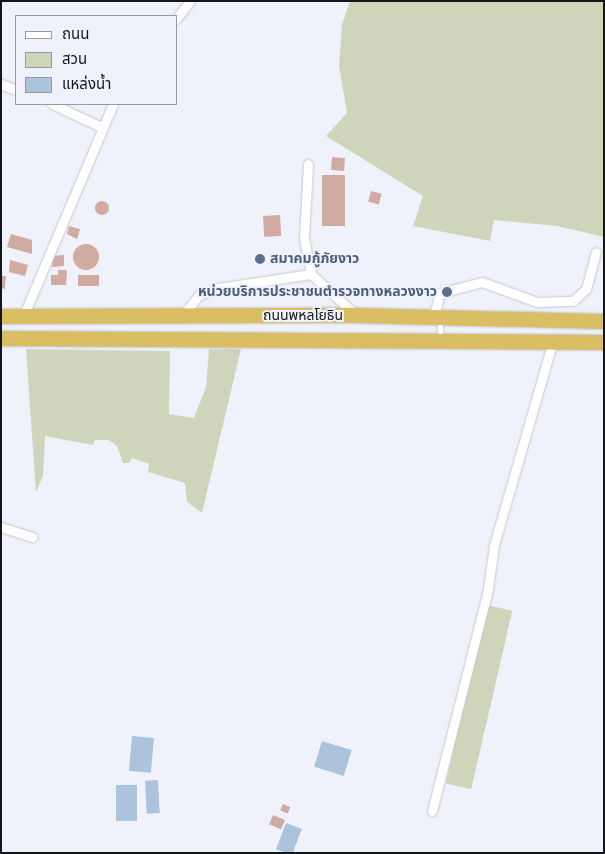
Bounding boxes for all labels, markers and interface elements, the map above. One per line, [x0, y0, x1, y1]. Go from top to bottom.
legend [15, 15, 178, 105]
text: ถนน [62, 25, 89, 43]
text: สวน [62, 50, 87, 68]
text: แหล่งน้ำ [62, 75, 111, 93]
place label: สมาคมกู้ภัยงาว [270, 251, 359, 267]
marker: สมาคมกู้ภัยงาว [254, 253, 266, 265]
place label: หน่วยบริการประชาชนตำรวจทางหลวงงาว [198, 284, 437, 300]
marker: หน่วยบริการประชาชนตำรวจทางหลวงงาว [441, 286, 453, 298]
street label: ถนนพหลโยธิน [263, 308, 343, 324]

